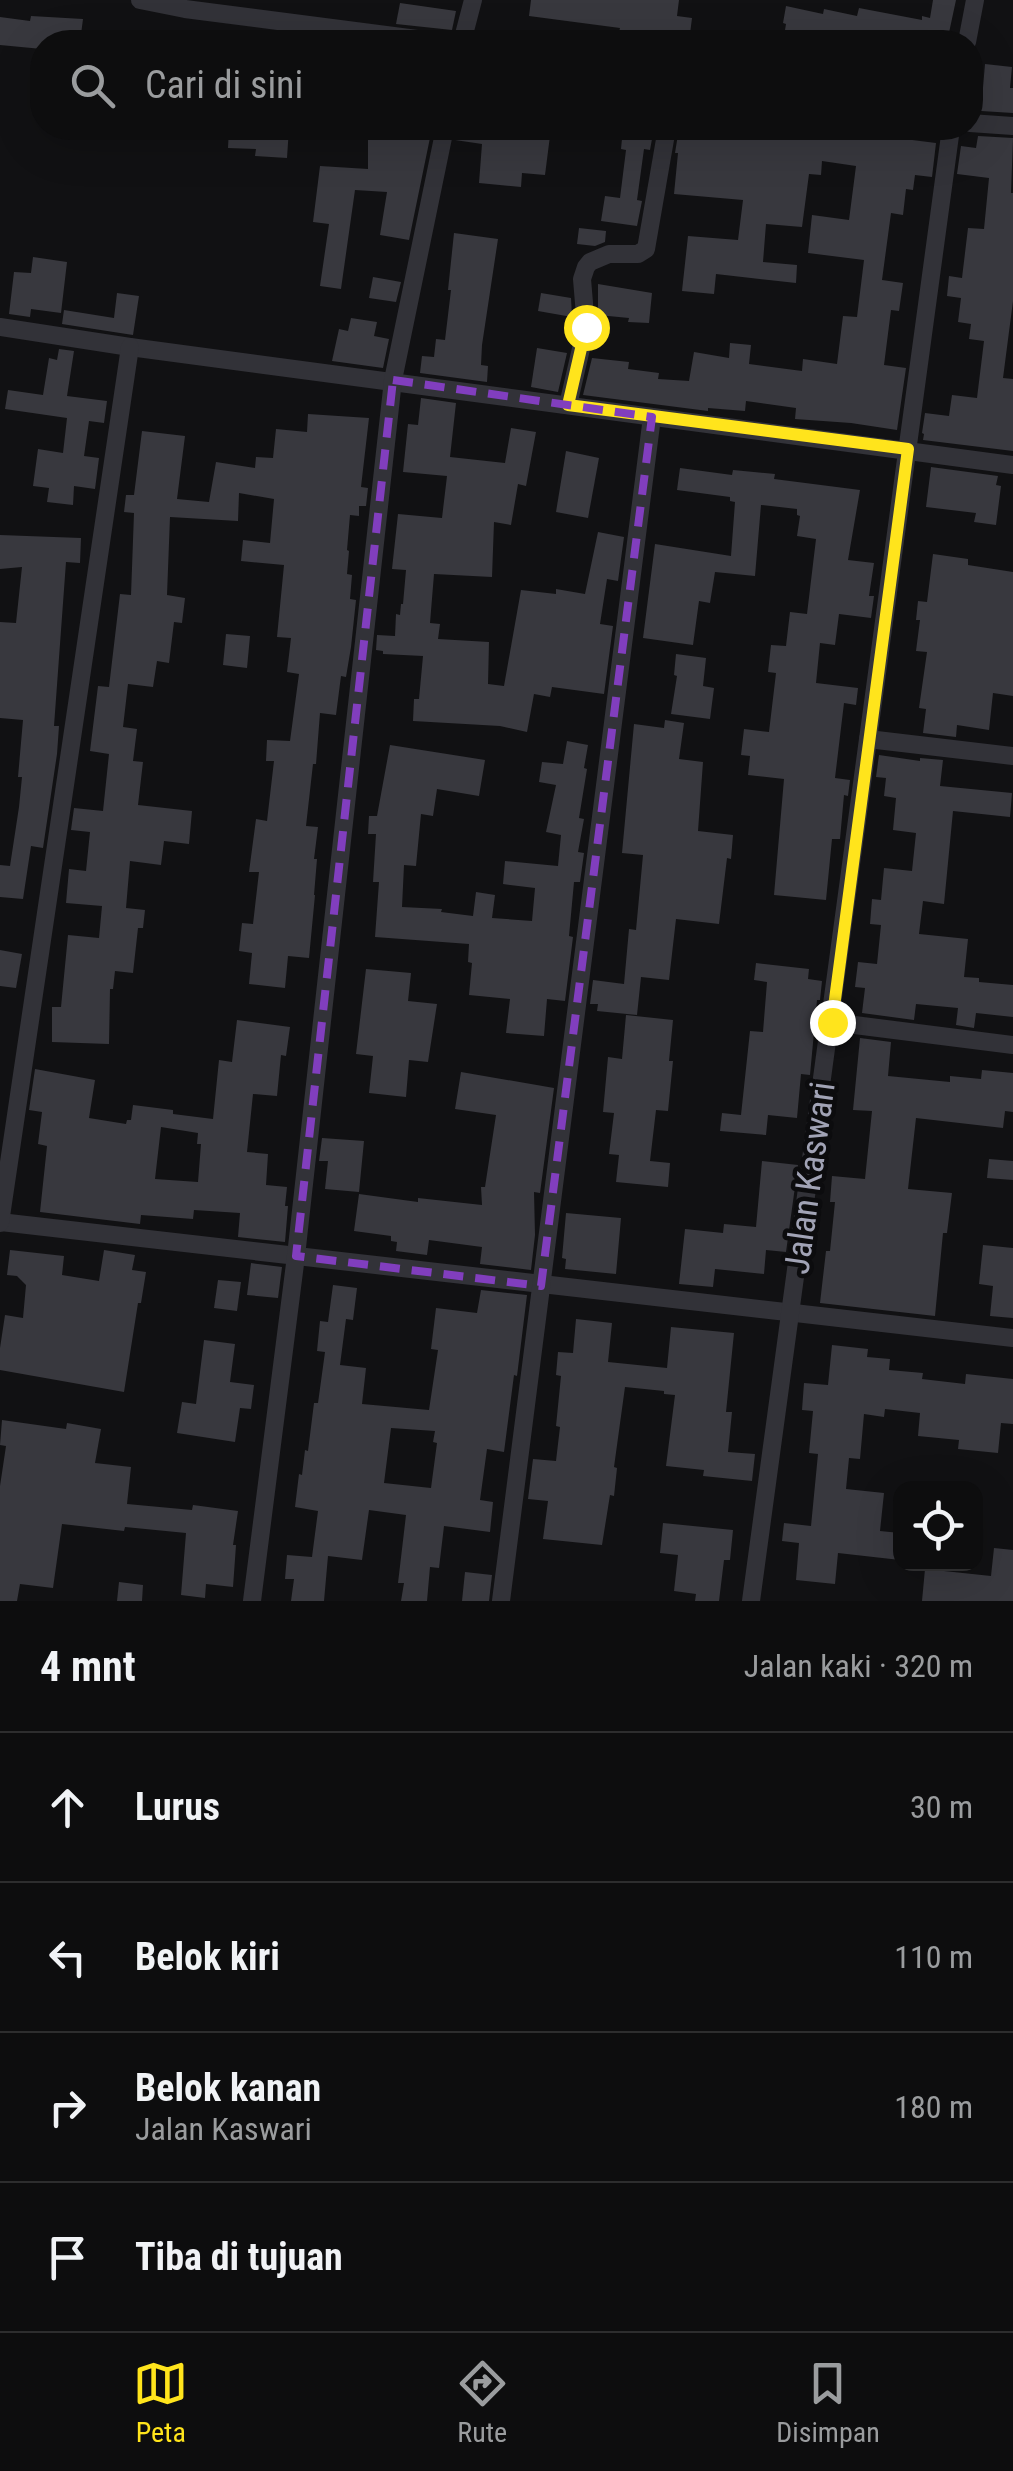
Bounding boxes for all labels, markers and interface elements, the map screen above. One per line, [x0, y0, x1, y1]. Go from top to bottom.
search box [30, 30, 983, 140]
icon: search [65, 58, 120, 113]
text: Cari di sini [145, 63, 303, 107]
route start [564, 305, 610, 351]
route end [810, 1000, 856, 1046]
street label: Jalan Kaswari [776, 1079, 844, 1277]
map controls [893, 1481, 983, 1571]
button: locate [893, 1481, 983, 1571]
text: 4 mnt [40, 1642, 136, 1691]
text: Jalan kaki · 320 m [744, 1647, 973, 1685]
icon: ahead [40, 1780, 95, 1835]
text: Lurus [135, 1785, 220, 1829]
text: 30 m [910, 1788, 973, 1826]
icon: left [40, 1930, 95, 1985]
text: Belok kiri [135, 1935, 280, 1979]
text: 110 m [894, 1938, 973, 1976]
text: Belok kanan [135, 2066, 321, 2110]
icon: right [40, 2080, 95, 2135]
text: 180 m [894, 2088, 973, 2126]
text: Jalan Kaswari [135, 2110, 312, 2148]
icon: arrive [40, 2230, 95, 2285]
text: Tiba di tujuan [135, 2235, 343, 2279]
tab: Peta [133, 2356, 188, 2449]
tab: Rute [455, 2356, 510, 2449]
tab: Disimpan [776, 2356, 880, 2449]

